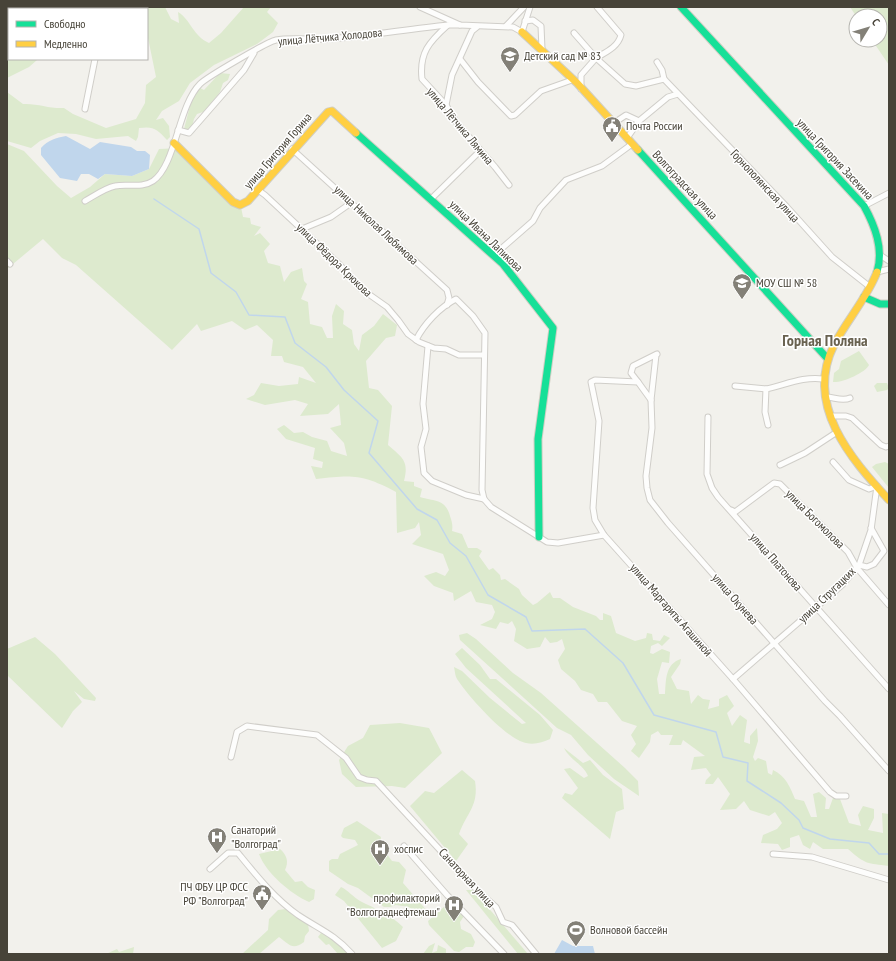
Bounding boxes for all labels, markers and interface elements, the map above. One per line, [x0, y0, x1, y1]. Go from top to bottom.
legend [8, 8, 148, 60]
north arrow [848, 8, 888, 48]
text: Свободно [44, 16, 86, 31]
text: С [869, 16, 883, 28]
street label: улица Лётчика Холодова [277, 24, 383, 49]
text: Медленно [44, 36, 87, 51]
school or university icon: Детский сад № 83 [499, 45, 521, 73]
place label: Детский сад № 83 [524, 48, 601, 63]
street label: улица Лётчика Лямина [424, 84, 497, 167]
street label: улица Григория Горина [240, 109, 315, 192]
public building icon: Почта России [601, 115, 623, 143]
street label: улица Григория Засекина [794, 115, 877, 203]
place label: Почта России [626, 118, 683, 133]
street label: Горнополянская улица [728, 146, 803, 225]
street label: Волгоградская улица [650, 147, 721, 222]
street label: улица Николая Любимова [331, 182, 422, 268]
street label: улица Ивана Лапикова [446, 197, 526, 275]
street label: улица Фёдора Крюкова [293, 220, 376, 300]
school or university icon: МОУ СШ № 58 [731, 272, 753, 300]
place label: МОУ СШ № 58 [756, 275, 817, 290]
district label: Горная Поляна [782, 330, 868, 350]
street label: улица Богомолова [783, 486, 848, 551]
street label: улица Платонова [747, 530, 806, 594]
street label: улица Маргариты Агашиной [627, 560, 716, 659]
street label: улица Стругацких [795, 564, 859, 626]
street label: улица Окунева [709, 570, 762, 627]
place label: Санаторий "Волгоград" [231, 822, 281, 851]
hospital icon: Санаторий "Волгоград" [206, 826, 228, 854]
hospital icon: хоспис [369, 838, 391, 866]
place label: хоспис [394, 841, 424, 856]
street label: Санаторная улица [436, 845, 499, 911]
place label: ПЧ ФБУ ЦР ФСС РФ "Волгоград" [180, 879, 248, 908]
public building icon: ПЧ ФБУ ЦР ФСС РФ "Волгоград" [251, 883, 273, 911]
place label: профилакторий "Волгограднефтемаш" [347, 890, 440, 919]
hospital icon: профилакторий "Волгограднефтемаш" [443, 894, 465, 922]
sports icon: Волновой бассейн [565, 919, 587, 947]
place label: Волновой бассейн [590, 922, 668, 937]

